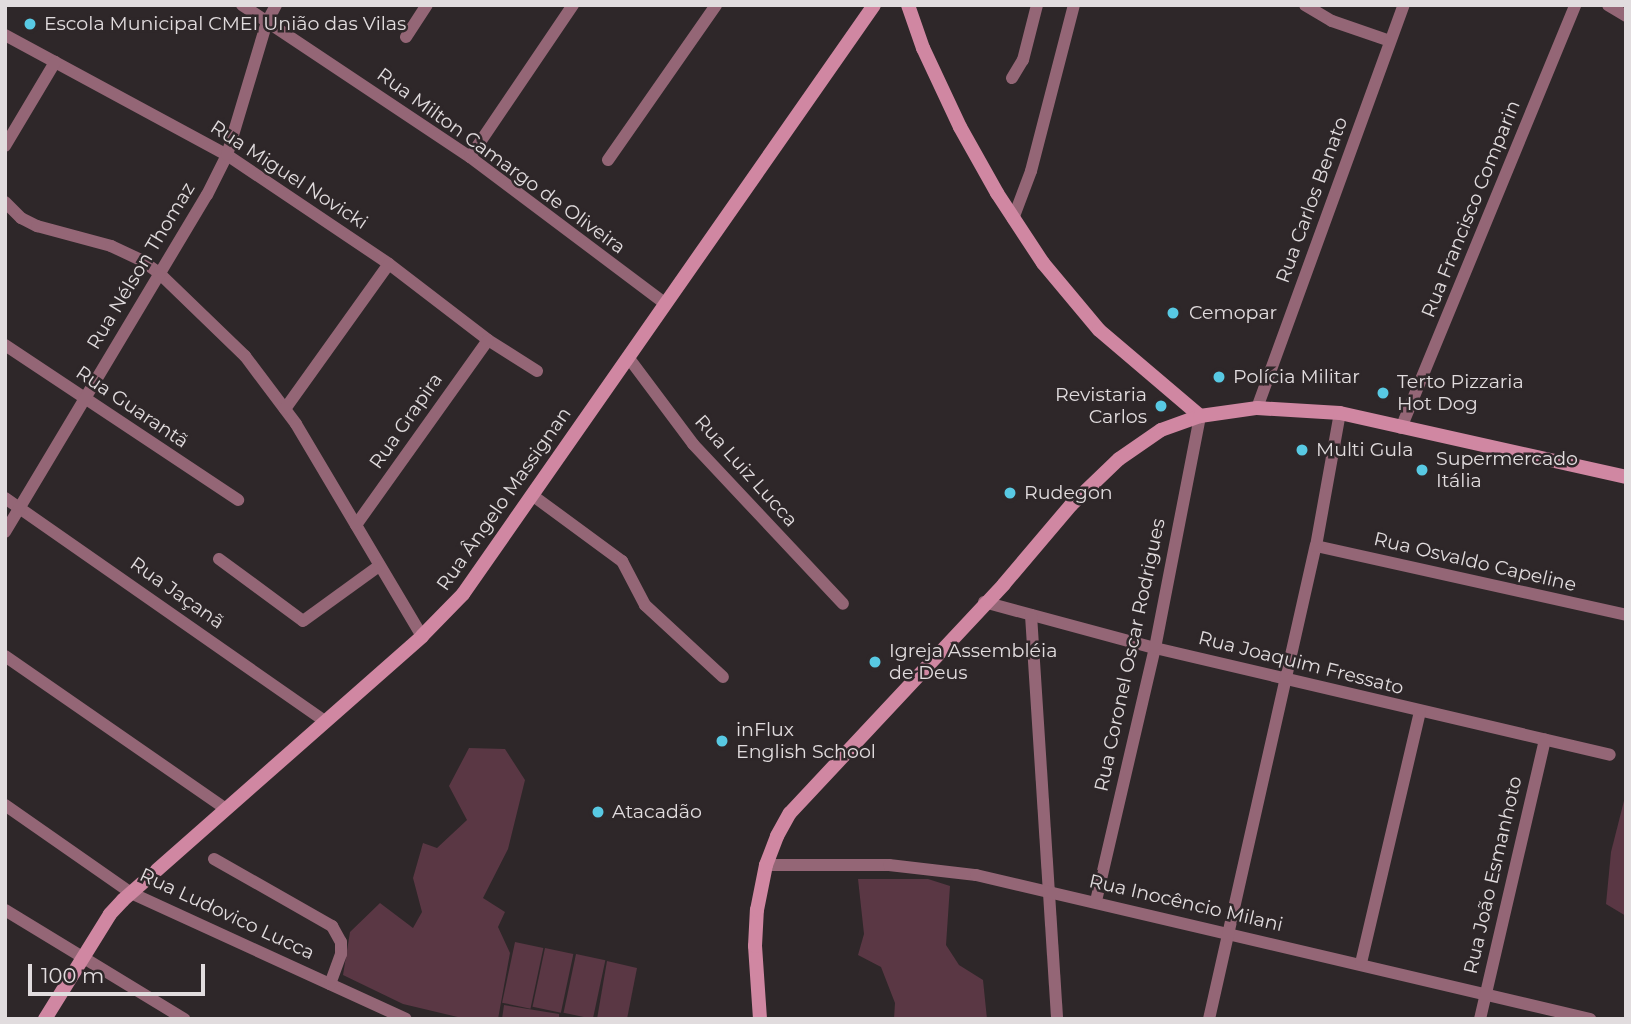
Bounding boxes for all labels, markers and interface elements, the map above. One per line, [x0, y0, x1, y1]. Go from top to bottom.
place label: Escola Municipal CMEI União das Vilas [44, 13, 406, 35]
marker: Escola Municipal CMEI União das Vilas [22, 16, 38, 32]
street label: Rua Milton Camargo de Oliveira [372, 63, 630, 259]
street label: Rua Francisco Comparin [1417, 97, 1525, 321]
street label: Rua Carlos Benato [1271, 114, 1353, 286]
street label: Rua Miguel Novicki [206, 116, 372, 234]
street label: Rua Nélson Thomaz [82, 178, 200, 354]
place label: Cemopar [1189, 302, 1277, 324]
marker: Cemopar [1163, 303, 1183, 323]
street label: Rua Guarantã [71, 361, 193, 453]
place label: Polícia Militar [1233, 366, 1360, 388]
street label: Rua Grapira [365, 369, 447, 473]
marker: Polícia Militar [1211, 369, 1227, 385]
place label: Terto Pizzaria Hot Dog [1397, 371, 1524, 415]
place label: Revistaria Carlos [1055, 384, 1147, 428]
marker: Terto Pizzaria Hot Dog [1375, 385, 1391, 401]
marker: Revistaria Carlos [1153, 398, 1169, 414]
street label: Rua Ângelo Massignan [432, 403, 576, 595]
street label: Rua Luiz Lucca [690, 410, 802, 532]
place label: Multi Gula [1316, 439, 1413, 461]
marker: Multi Gula [1294, 442, 1310, 458]
place label: Supermercado Itália [1436, 448, 1578, 492]
marker: Supermercado Itália [1414, 462, 1430, 478]
place label: Rudegon [1024, 482, 1113, 504]
marker: Rudegon [1002, 485, 1018, 501]
street label: Rua Coronel Oscar Rodrigues [1090, 516, 1170, 794]
street label: Rua Osvaldo Capeline [1372, 528, 1578, 596]
street label: Rua Jaçanã [126, 552, 228, 634]
street label: Rua Joaquim Fressato [1196, 626, 1406, 700]
place label: Igreja Assembléia de Deus [889, 640, 1057, 684]
marker: Igreja Assembléia de Deus [867, 654, 883, 670]
place label: inFlux English School [736, 719, 876, 763]
marker: inFlux English School [714, 733, 730, 749]
street label: Rua João Esmanhoto [1459, 774, 1527, 976]
place label: Atacadão [612, 801, 702, 823]
marker: Atacadão [590, 804, 606, 820]
street label: Rua Ludovico Lucca [136, 864, 318, 964]
street label: Rua Inocêncio Milani [1087, 870, 1285, 936]
scale bar [32, 950, 208, 994]
text: 100 m [41, 963, 104, 988]

